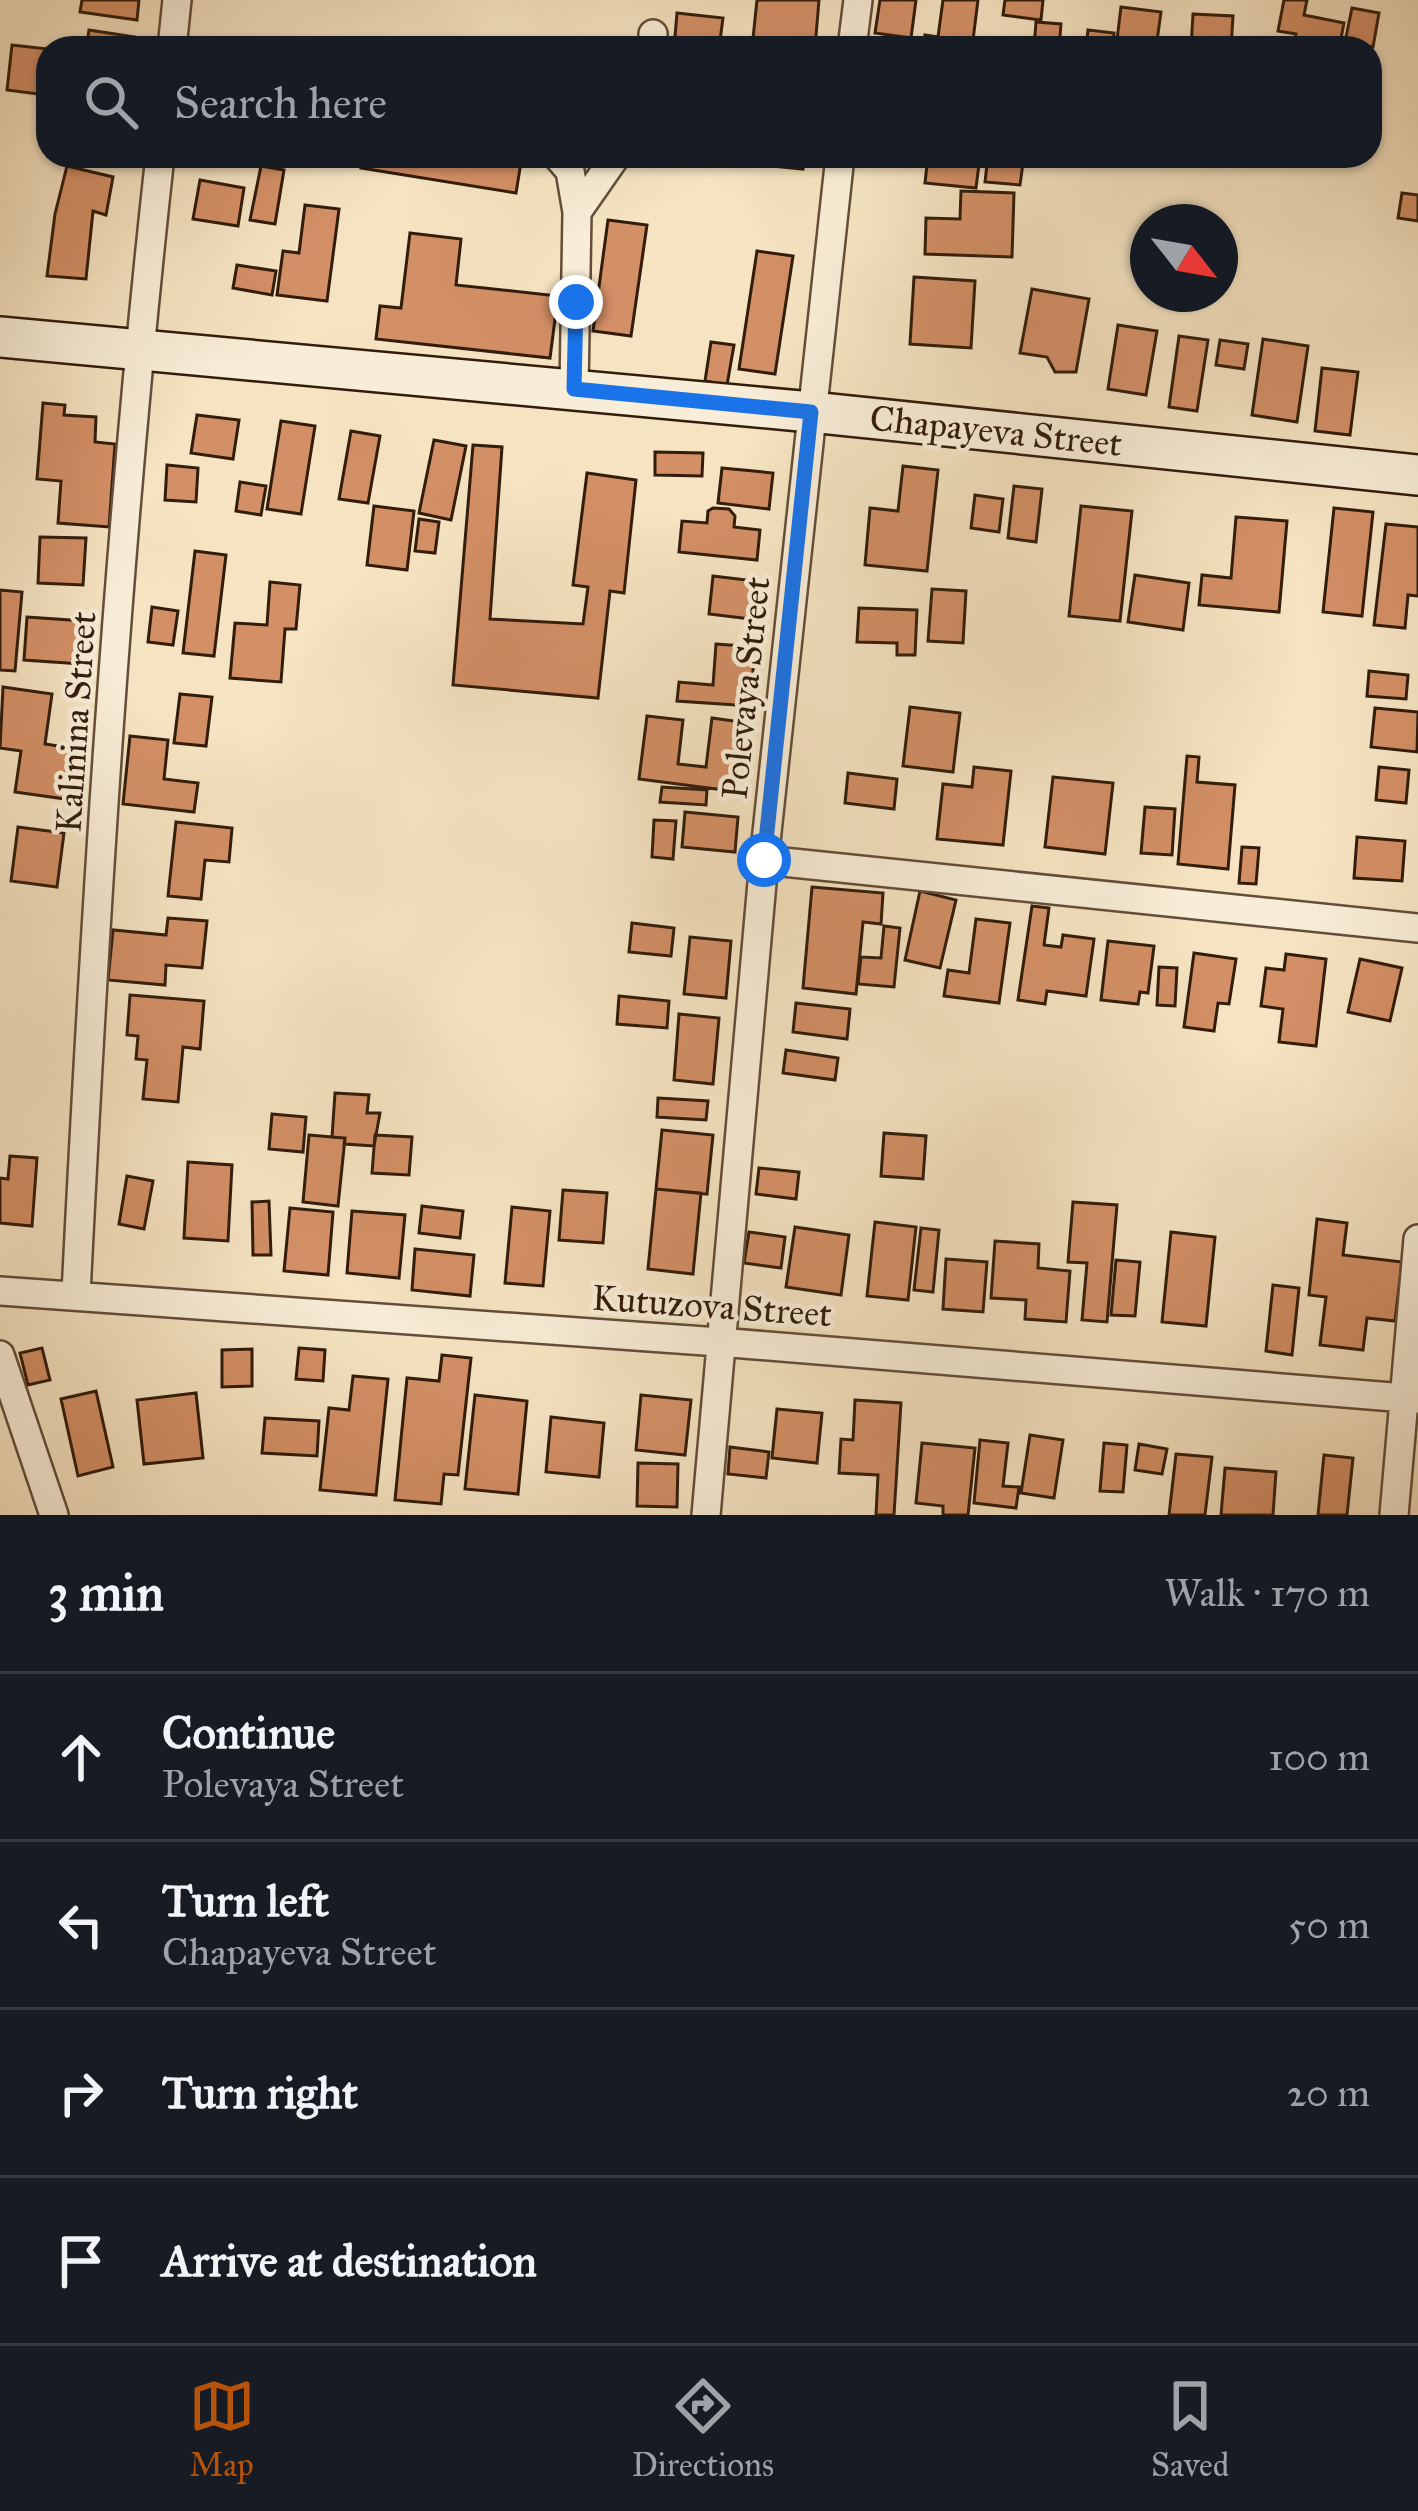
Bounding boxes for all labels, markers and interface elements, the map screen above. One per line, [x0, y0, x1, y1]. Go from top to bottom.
search box [36, 36, 1382, 168]
icon: search [78, 69, 144, 135]
text: Search here [174, 75, 387, 130]
north arrow [1130, 204, 1238, 312]
route end [549, 275, 603, 329]
street label: Chapayeva Street [868, 396, 1125, 466]
street label: Polevaya Street [712, 574, 780, 801]
street label: Kalinina Street [46, 610, 106, 834]
route start [737, 833, 791, 887]
street label: Kutuzova Street [591, 1276, 834, 1336]
text: 3 min [48, 1562, 164, 1624]
text: Walk · 170 m [1164, 1569, 1370, 1617]
text: Continue [162, 1705, 335, 1760]
icon: ahead [48, 1724, 114, 1790]
text: 100 m [1268, 1733, 1370, 1781]
text: Polevaya Street [162, 1760, 404, 1808]
text: Turn left [162, 1873, 329, 1928]
icon: left [48, 1892, 114, 1958]
text: 50 m [1288, 1901, 1370, 1949]
text: Chapayeva Street [162, 1928, 437, 1976]
icon: right [48, 2060, 114, 2126]
text: Turn right [162, 2065, 358, 2120]
text: 20 m [1287, 2069, 1370, 2117]
icon: arrive [48, 2228, 114, 2294]
text: Arrive at destination [162, 2233, 537, 2288]
tab: Map [189, 2373, 255, 2485]
tab: Directions [632, 2373, 774, 2485]
tab: Saved [1151, 2373, 1229, 2485]

